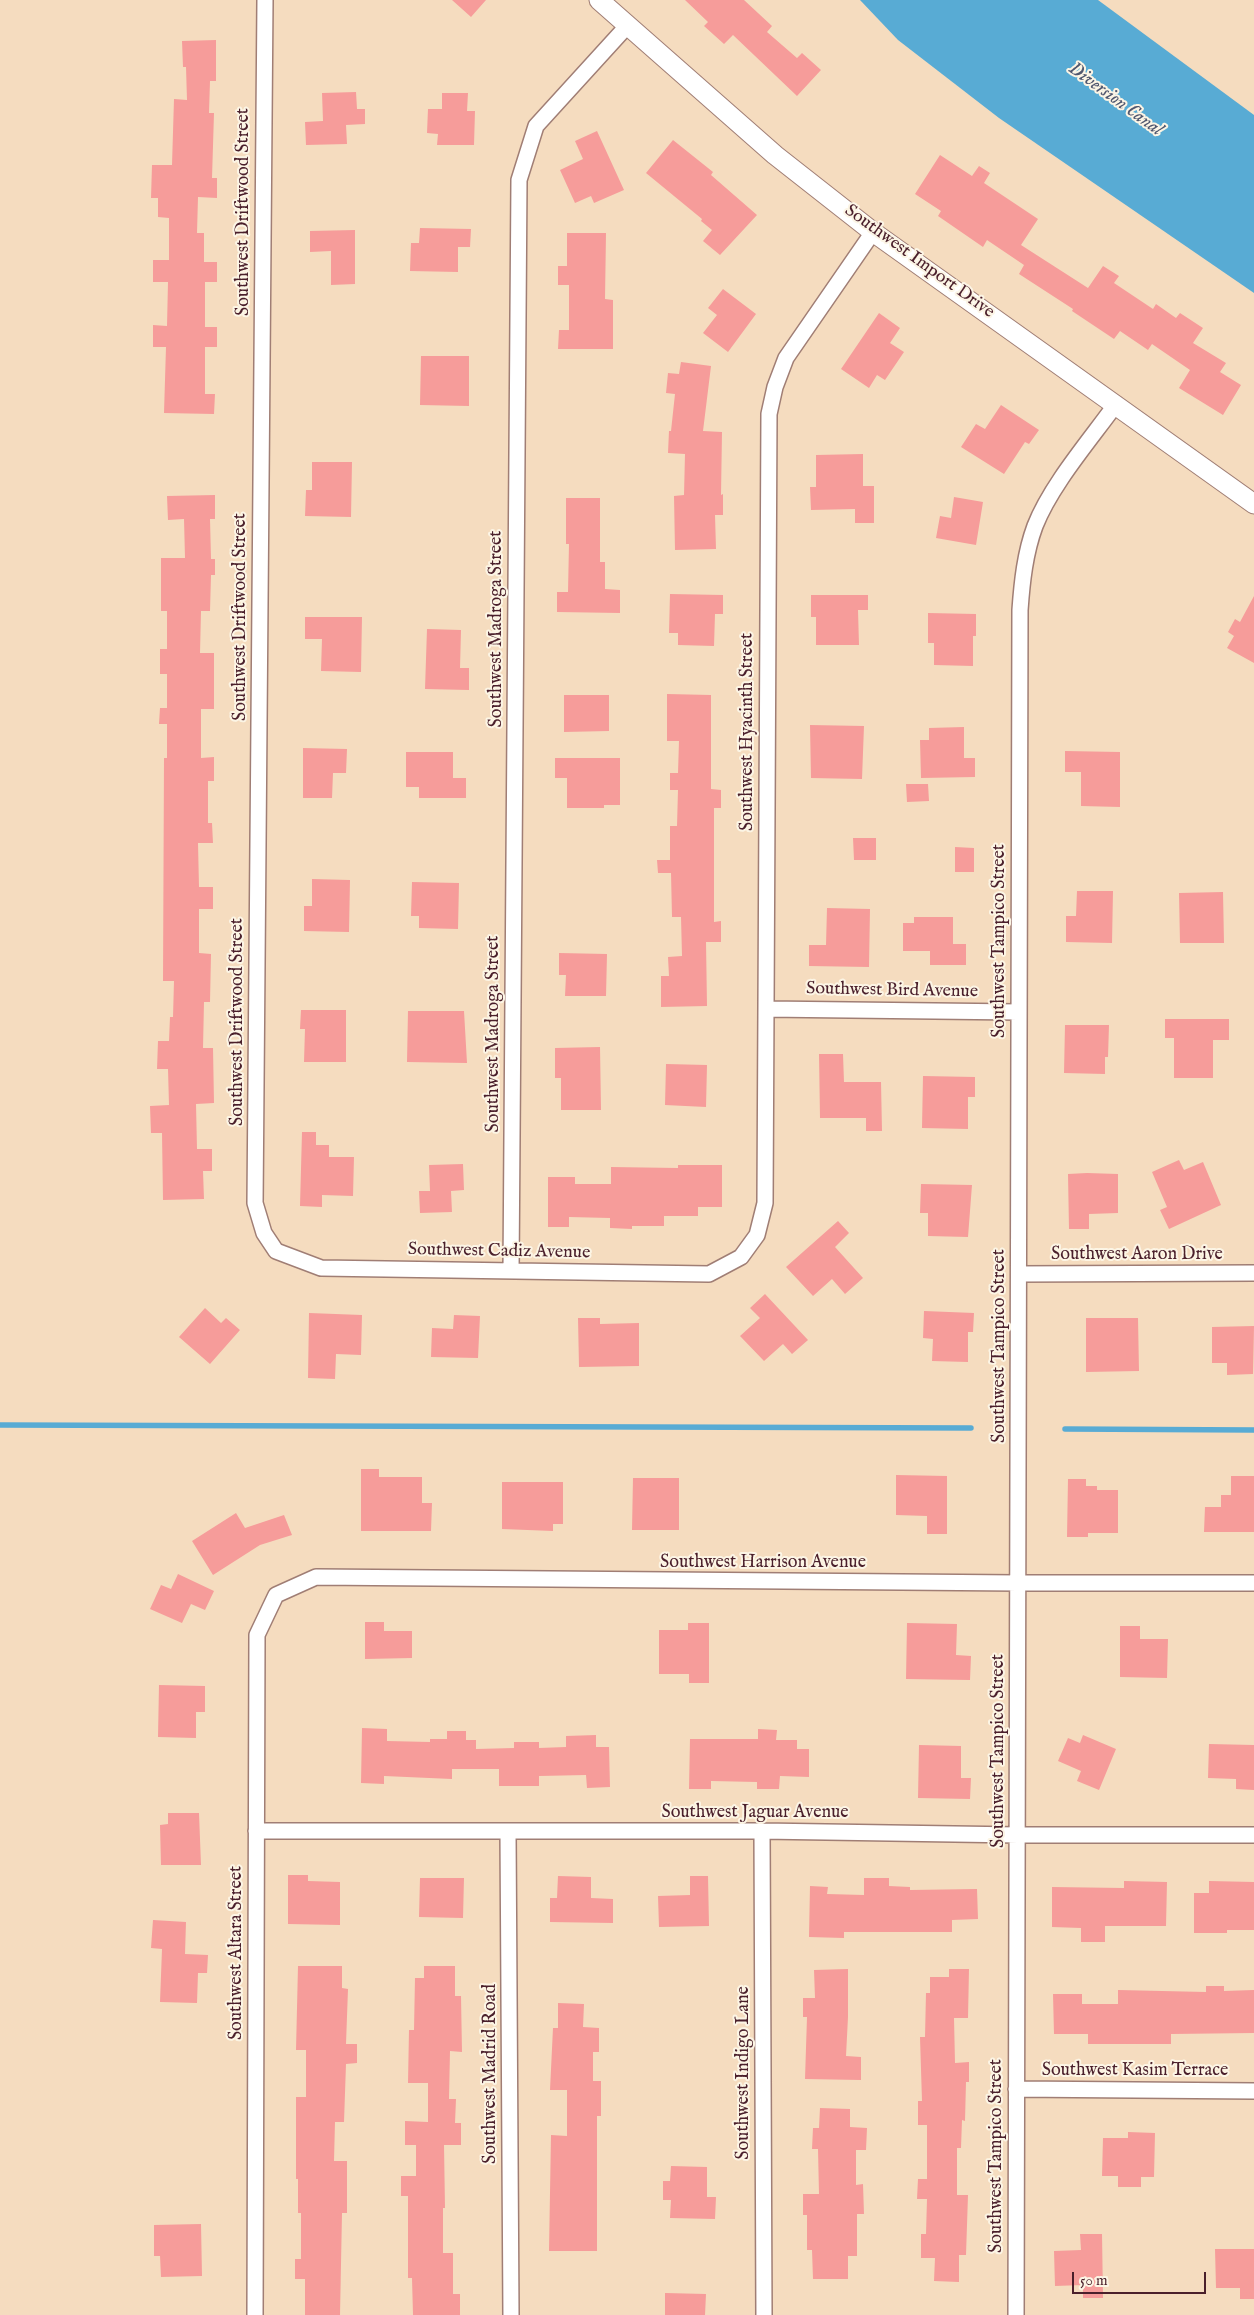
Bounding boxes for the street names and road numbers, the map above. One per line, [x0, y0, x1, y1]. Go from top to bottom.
street label: Southwest Driftwood Street [233, 108, 255, 316]
street label: Southwest Import Drive [840, 200, 998, 324]
street label: Southwest Driftwood Street [230, 513, 252, 721]
street label: Southwest Madroga Street [486, 531, 508, 727]
street label: Southwest Hyacinth Street [737, 633, 759, 831]
street label: Southwest Tampico Street [989, 844, 1011, 1038]
street label: Southwest Driftwood Street [227, 918, 249, 1126]
street label: Southwest Madroga Street [483, 936, 505, 1132]
street label: Southwest Bird Avenue [806, 979, 978, 1003]
street label: Southwest Cadiz Avenue [408, 1240, 590, 1264]
street label: Southwest Aaron Drive [1051, 1244, 1223, 1266]
street label: Southwest Tampico Street [989, 1249, 1011, 1443]
street label: Southwest Harrison Avenue [660, 1552, 866, 1574]
street label: Southwest Tampico Street [988, 1654, 1010, 1848]
street label: Southwest Jaguar Avenue [661, 1802, 849, 1824]
street label: Southwest Altara Street [226, 1866, 248, 2040]
street label: Southwest Madrid Road [480, 1984, 502, 2164]
street label: Southwest Indigo Lane [733, 1986, 755, 2160]
street label: Southwest Tampico Street [986, 2059, 1008, 2253]
street label: Southwest Kasim Terrace [1042, 2060, 1228, 2082]

